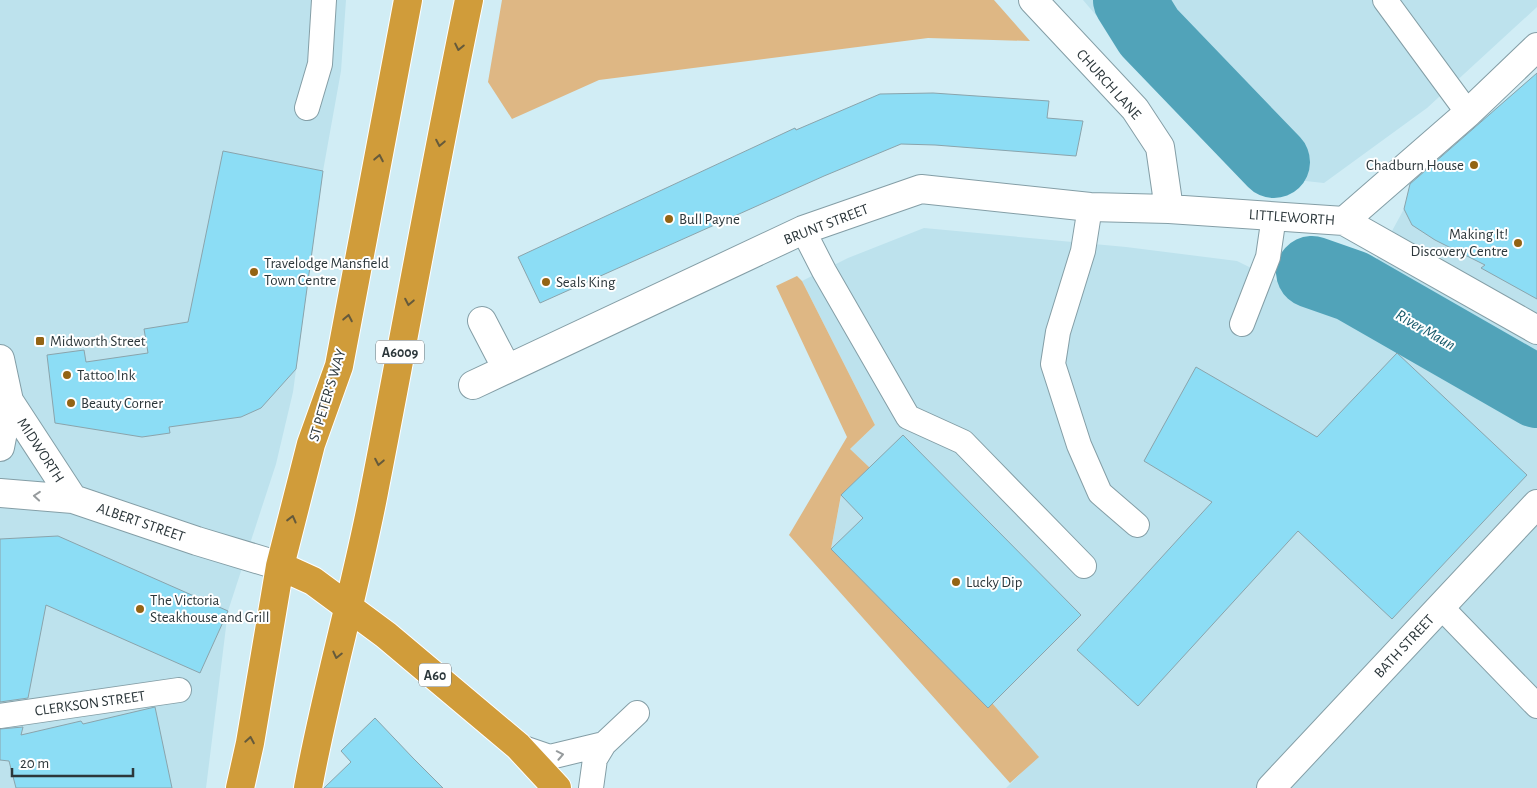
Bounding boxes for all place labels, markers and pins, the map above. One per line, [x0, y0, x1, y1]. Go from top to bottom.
place label: Chadburn House [1366, 158, 1464, 173]
marker: Chadburn House [1468, 159, 1480, 171]
place label: Bull Payne [679, 212, 740, 227]
marker: Bull Payne [663, 213, 675, 225]
place label: Making It! Discovery Centre [1411, 227, 1508, 259]
marker: Making It! Discovery Centre [1512, 237, 1524, 249]
place label: Travelodge Mansfield Town Centre [264, 256, 389, 288]
marker: Travelodge Mansfield Town Centre [248, 266, 260, 278]
place label: Seals King [556, 275, 616, 290]
marker: Seals King [540, 276, 552, 288]
place label: Midworth Street [50, 334, 146, 349]
marker: Midworth Street [34, 335, 46, 347]
place label: Tattoo Ink [77, 368, 135, 383]
marker: Tattoo Ink [61, 369, 73, 381]
place label: Beauty Corner [81, 396, 163, 411]
marker: Beauty Corner [65, 397, 77, 409]
place label: Lucky Dip [966, 575, 1022, 590]
marker: Lucky Dip [950, 576, 962, 588]
place label: The Victoria Steakhouse and Grill [150, 593, 269, 625]
marker: The Victoria Steakhouse and Grill [134, 603, 146, 615]

